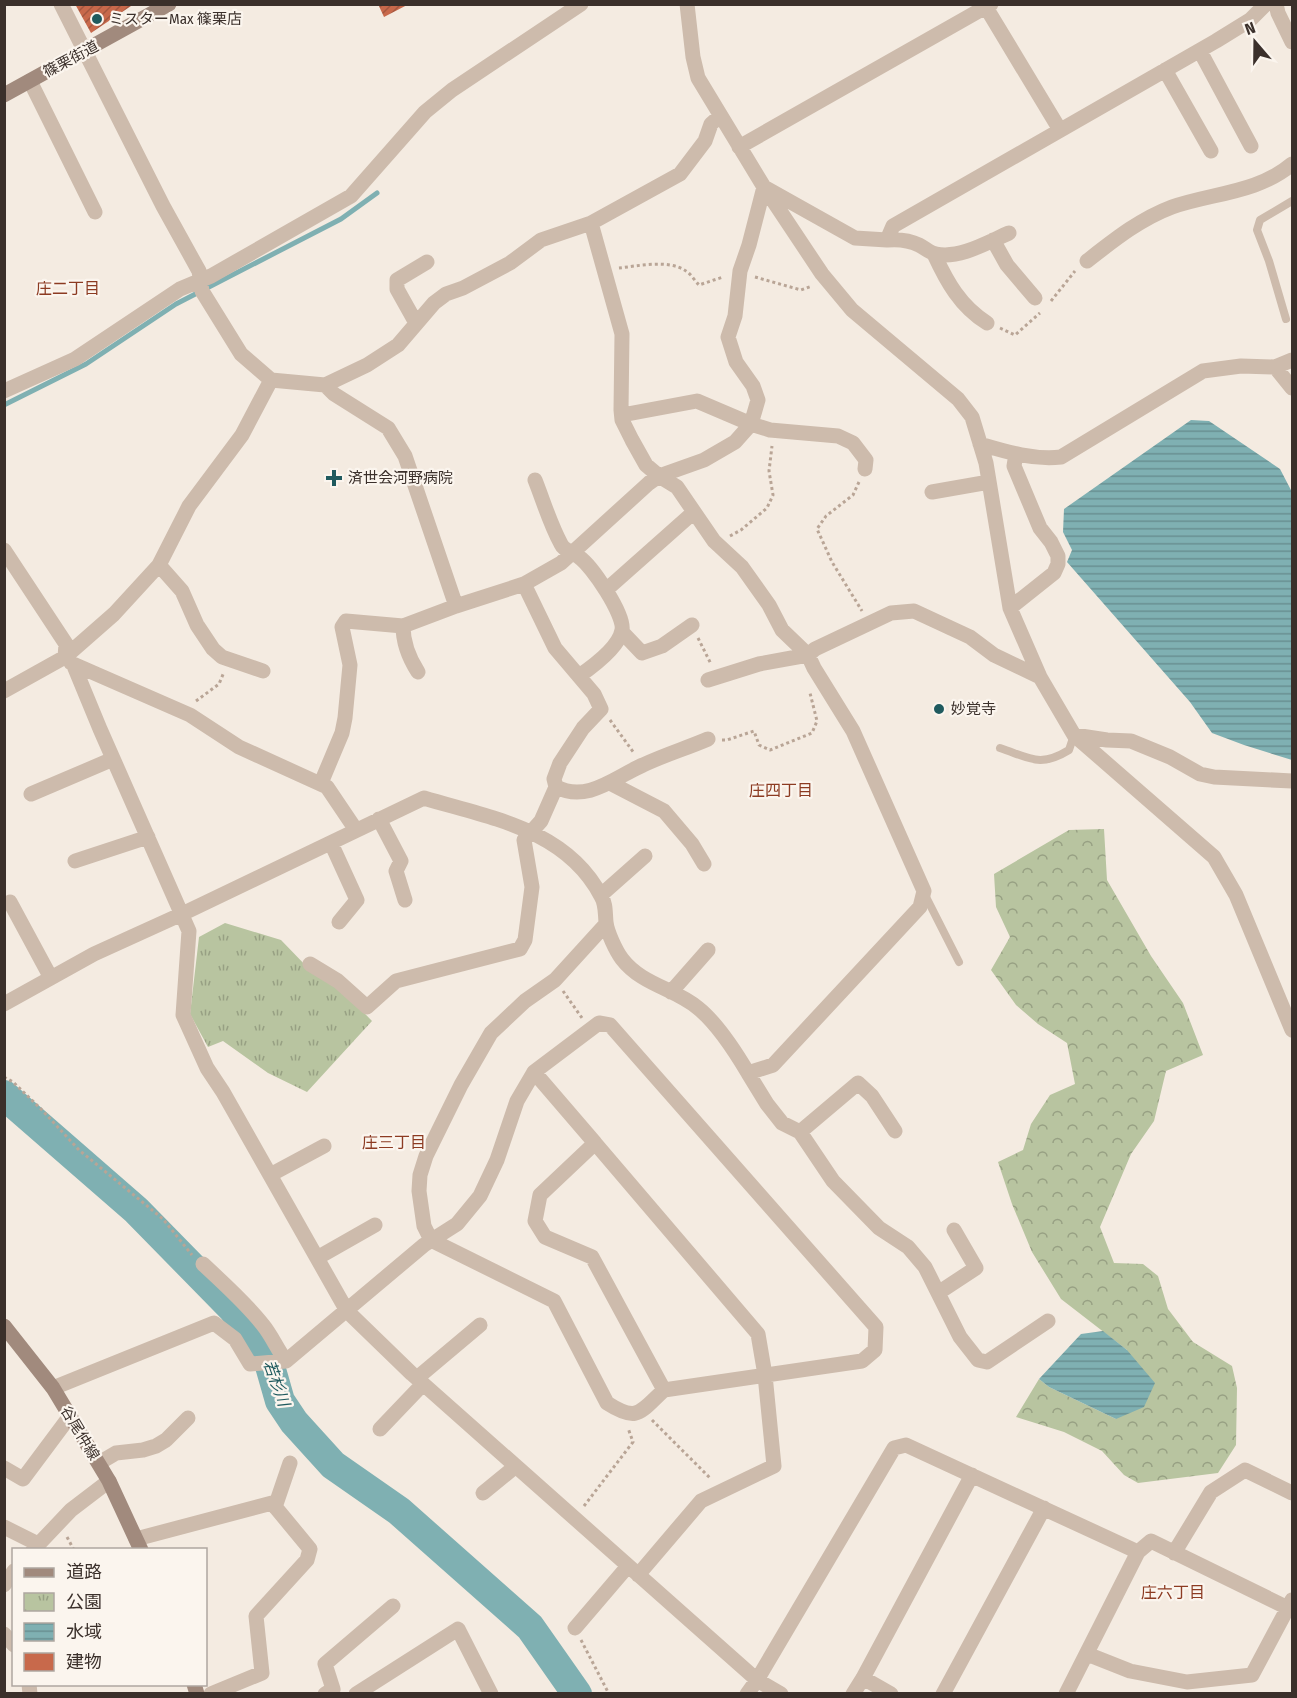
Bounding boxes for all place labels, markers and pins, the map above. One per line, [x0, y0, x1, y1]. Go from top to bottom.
place label: ミスターMax 篠栗店 [109, 10, 242, 28]
marker: ミスターMax 篠栗店 [90, 12, 104, 26]
marker: 済世会河野病院 [325, 469, 343, 487]
place label: 済世会河野病院 [348, 469, 453, 487]
place label: 妙覚寺 [951, 700, 996, 718]
marker: 妙覚寺 [932, 702, 946, 716]

